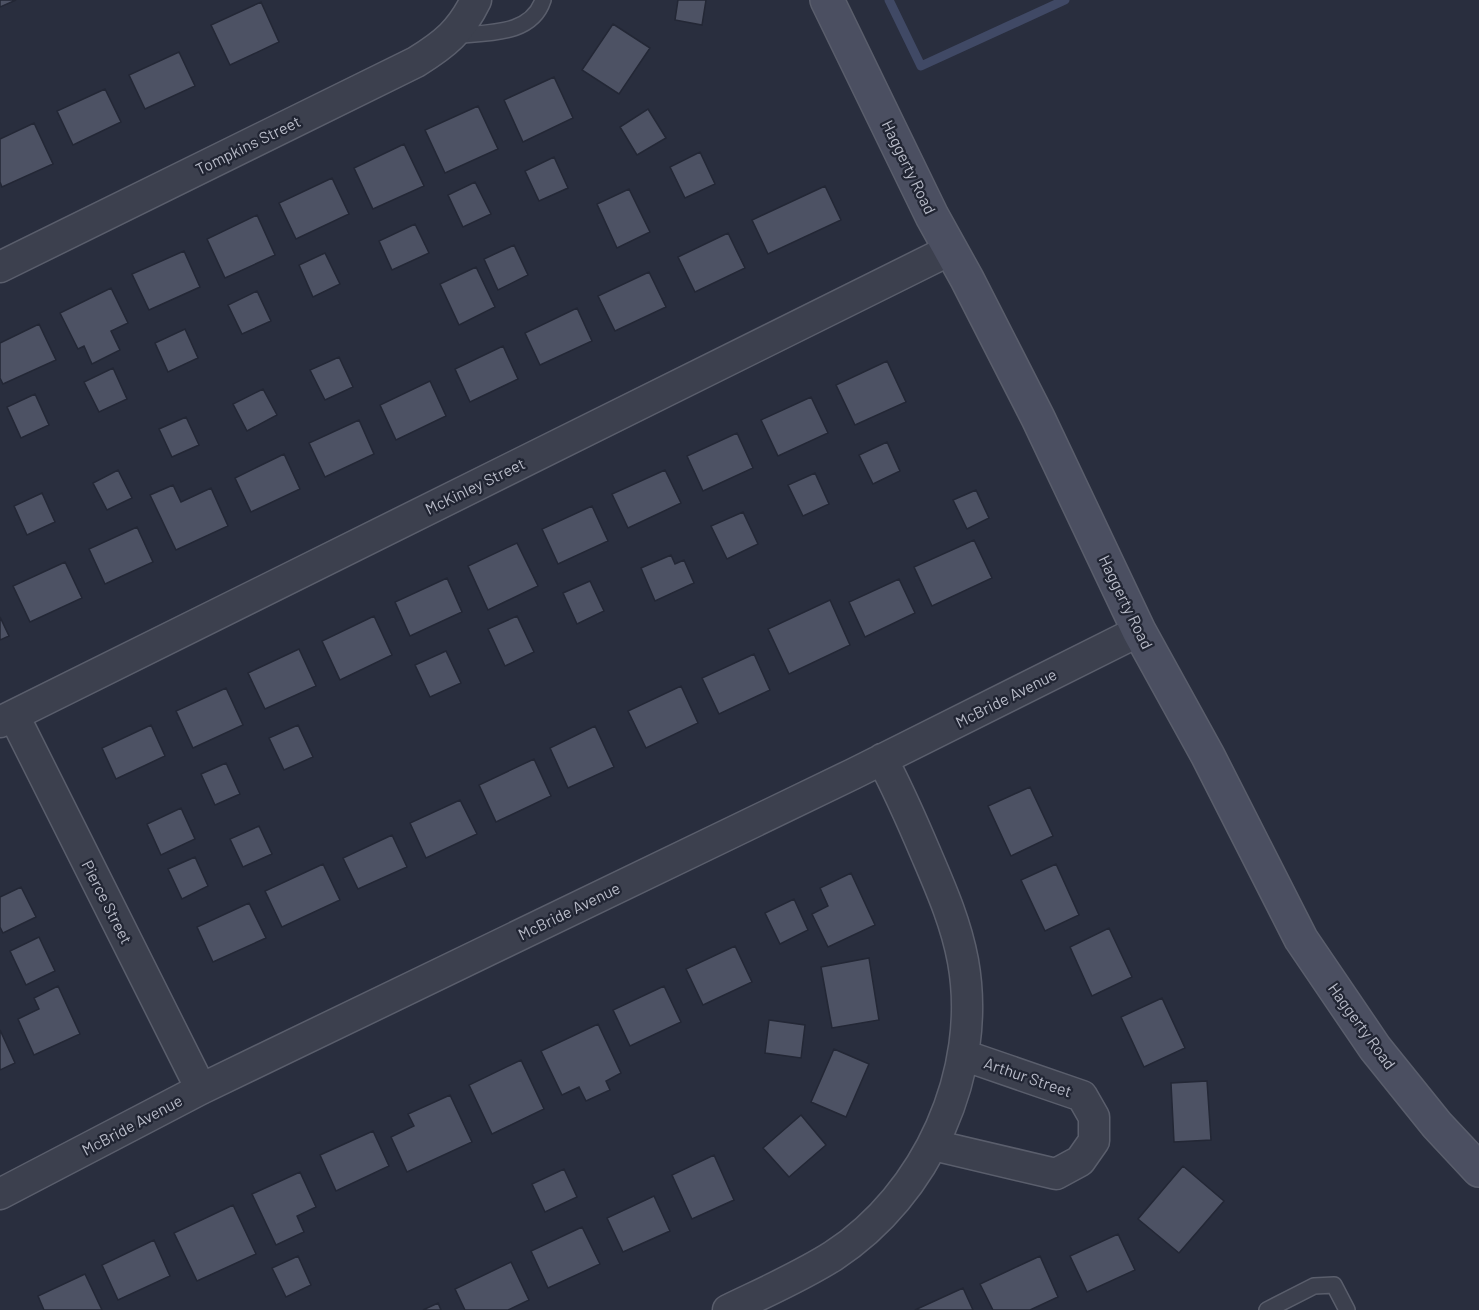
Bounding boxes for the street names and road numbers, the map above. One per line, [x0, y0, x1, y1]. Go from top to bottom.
street label: Tompkins Street [192, 111, 303, 178]
street label: Haggerty Road [879, 117, 940, 217]
street label: McKinley Street [422, 453, 528, 518]
street label: Haggerty Road [1096, 552, 1157, 652]
street label: McBride Avenue [952, 664, 1060, 731]
street label: Pierce Street [78, 857, 137, 947]
street label: McBride Avenue [515, 878, 623, 943]
street label: Haggerty Road [1325, 979, 1400, 1073]
street label: Arthur Street [982, 1053, 1075, 1100]
street label: McBride Avenue [78, 1090, 185, 1159]

